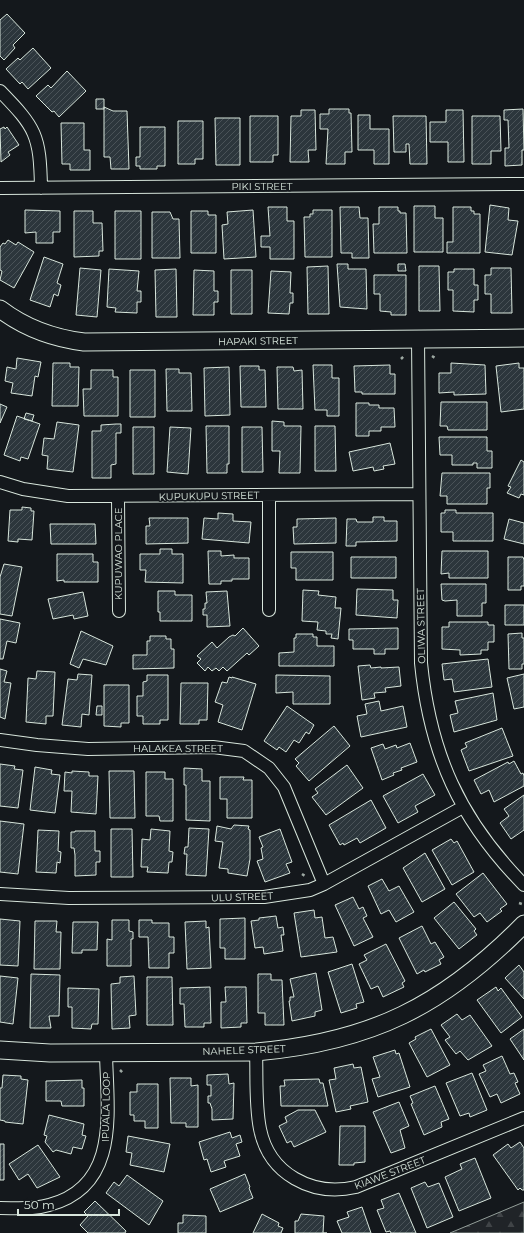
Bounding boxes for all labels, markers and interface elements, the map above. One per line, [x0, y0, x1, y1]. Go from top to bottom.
street label: PIKI STREET [232, 180, 293, 193]
street label: HAPAKI STREET [218, 334, 298, 348]
street label: KUPUKUPU STREET [159, 489, 260, 503]
street label: KUPUWAO PLACE [112, 507, 125, 600]
street label: OLIWA STREET [414, 588, 428, 664]
street label: HALAKEA STREET [133, 742, 223, 755]
street label: ULU STREET [211, 889, 274, 905]
street label: NAHELE STREET [202, 1042, 286, 1058]
street label: IPUALA LOOP [99, 1072, 113, 1142]
street label: KIAWE STREET [352, 1153, 428, 1193]
scale bar [18, 1191, 119, 1217]
text: 50 m [24, 1197, 55, 1212]

